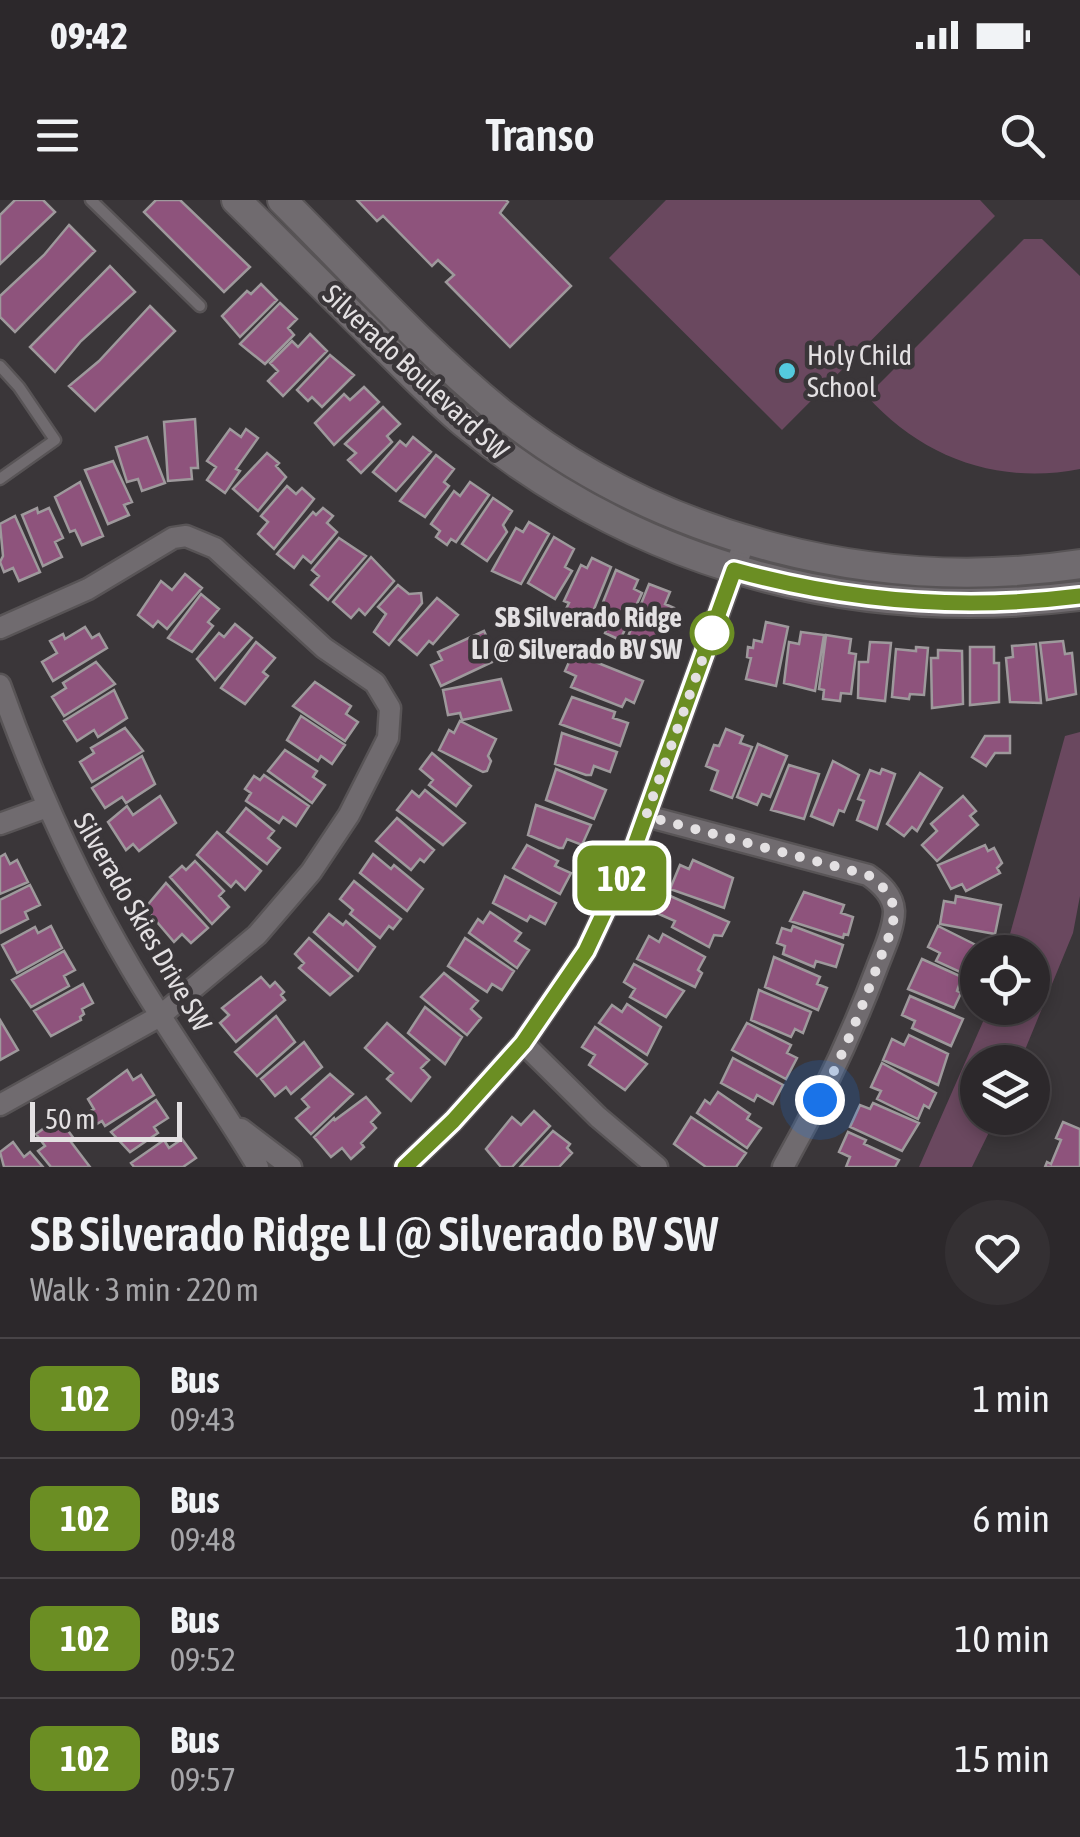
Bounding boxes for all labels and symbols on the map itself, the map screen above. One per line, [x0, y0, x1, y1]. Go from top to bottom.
street label: Silverado Boulevard SW [317, 278, 516, 467]
place label: Holy Child School [807, 339, 912, 403]
marker: Holy Child School [776, 360, 798, 382]
place label: SB Silverado Ridge LI @ Silverado BV SW [471, 601, 683, 665]
marker: SB Silverado Ridge LI @ Silverado BV SW [691, 612, 733, 654]
street label: Silverado Skies Drive SW [67, 807, 219, 1037]
line badge: 102 [564, 846, 680, 910]
your location [795, 1075, 845, 1125]
scale bar [30, 1097, 182, 1141]

